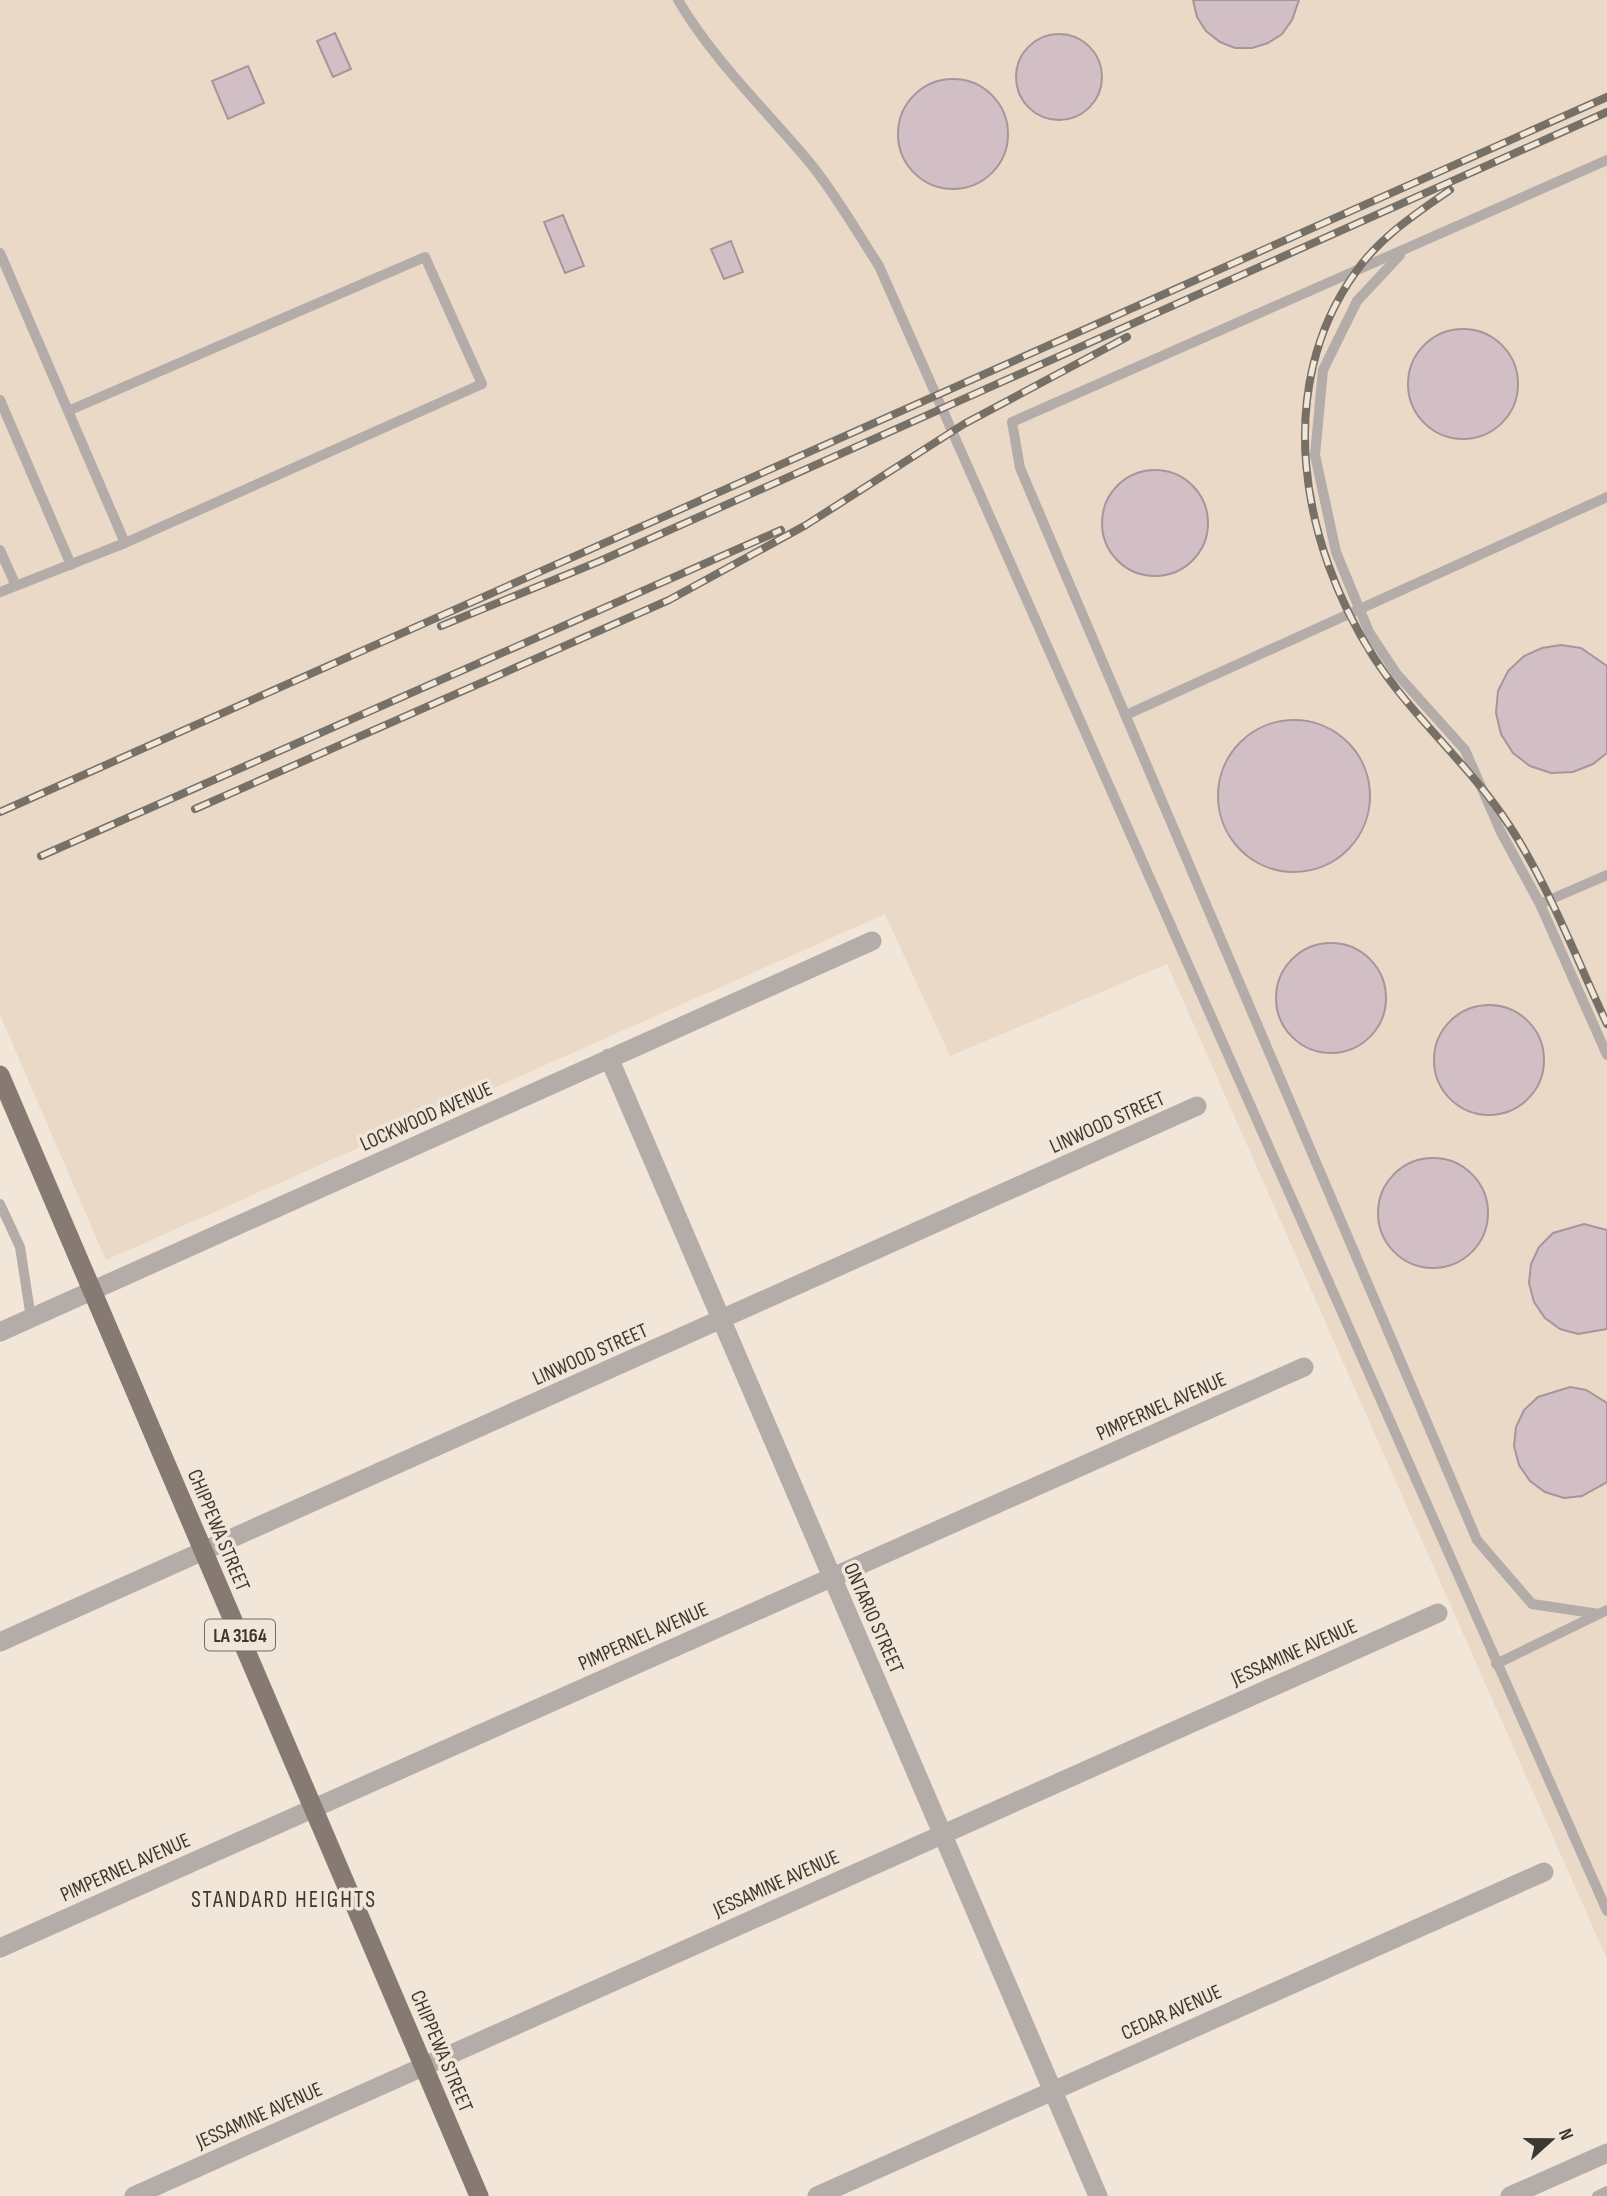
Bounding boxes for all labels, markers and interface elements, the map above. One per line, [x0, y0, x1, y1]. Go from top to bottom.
street label: LOCKWOOD AVENUE [356, 1076, 496, 1157]
street label: LINWOOD STREET [1046, 1086, 1169, 1159]
street label: LINWOOD STREET [529, 1318, 652, 1391]
street label: PIMPERNEL AVENUE [1092, 1367, 1230, 1446]
street label: CHIPPEWA STREET [182, 1466, 256, 1595]
street label: ONTARIO STREET [838, 1559, 909, 1678]
street label: PIMPERNEL AVENUE [574, 1597, 712, 1676]
street label: JESSAMINE AVENUE [1226, 1614, 1361, 1692]
road number: LA 3164 [205, 1620, 275, 1651]
street label: PIMPERNEL AVENUE [56, 1828, 194, 1907]
street label: JESSAMINE AVENUE [708, 1845, 843, 1923]
district label: STANDARD HEIGHTS [191, 1886, 377, 1914]
street label: CEDAR AVENUE [1117, 1979, 1225, 2046]
street label: CHIPPEWA STREET [405, 1987, 479, 2116]
street label: JESSAMINE AVENUE [191, 2077, 326, 2155]
north arrow [1516, 2105, 1586, 2175]
text: N [1553, 2126, 1578, 2143]

